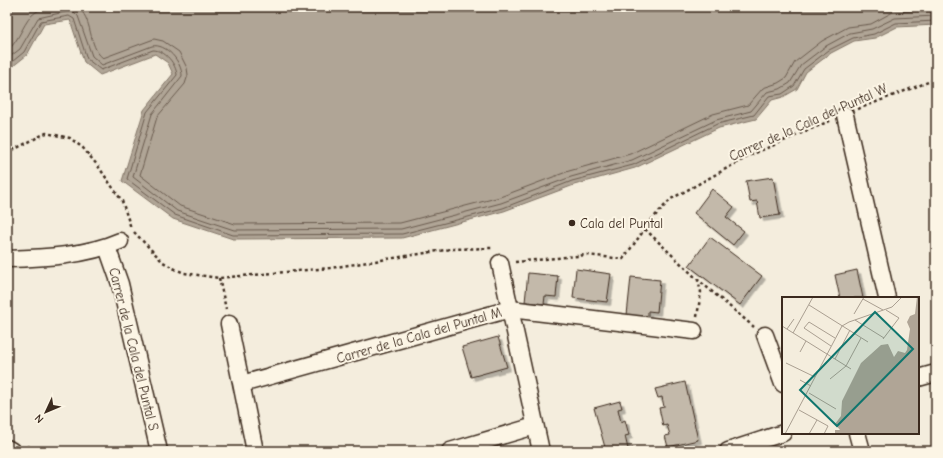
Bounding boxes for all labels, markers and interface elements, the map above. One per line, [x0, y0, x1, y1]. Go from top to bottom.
street label: Carrer de la Cala del Puntal W [727, 80, 890, 164]
place label: Cala del Puntal [580, 216, 663, 231]
marker: Cala del Puntal [567, 218, 577, 228]
street label: Carrer de la Cala del Puntal S [106, 266, 161, 432]
inset map [782, 297, 919, 434]
street label: Carrer de la Cala del Puntal M [335, 305, 503, 366]
north arrow [26, 392, 66, 432]
text: N [32, 411, 46, 426]

